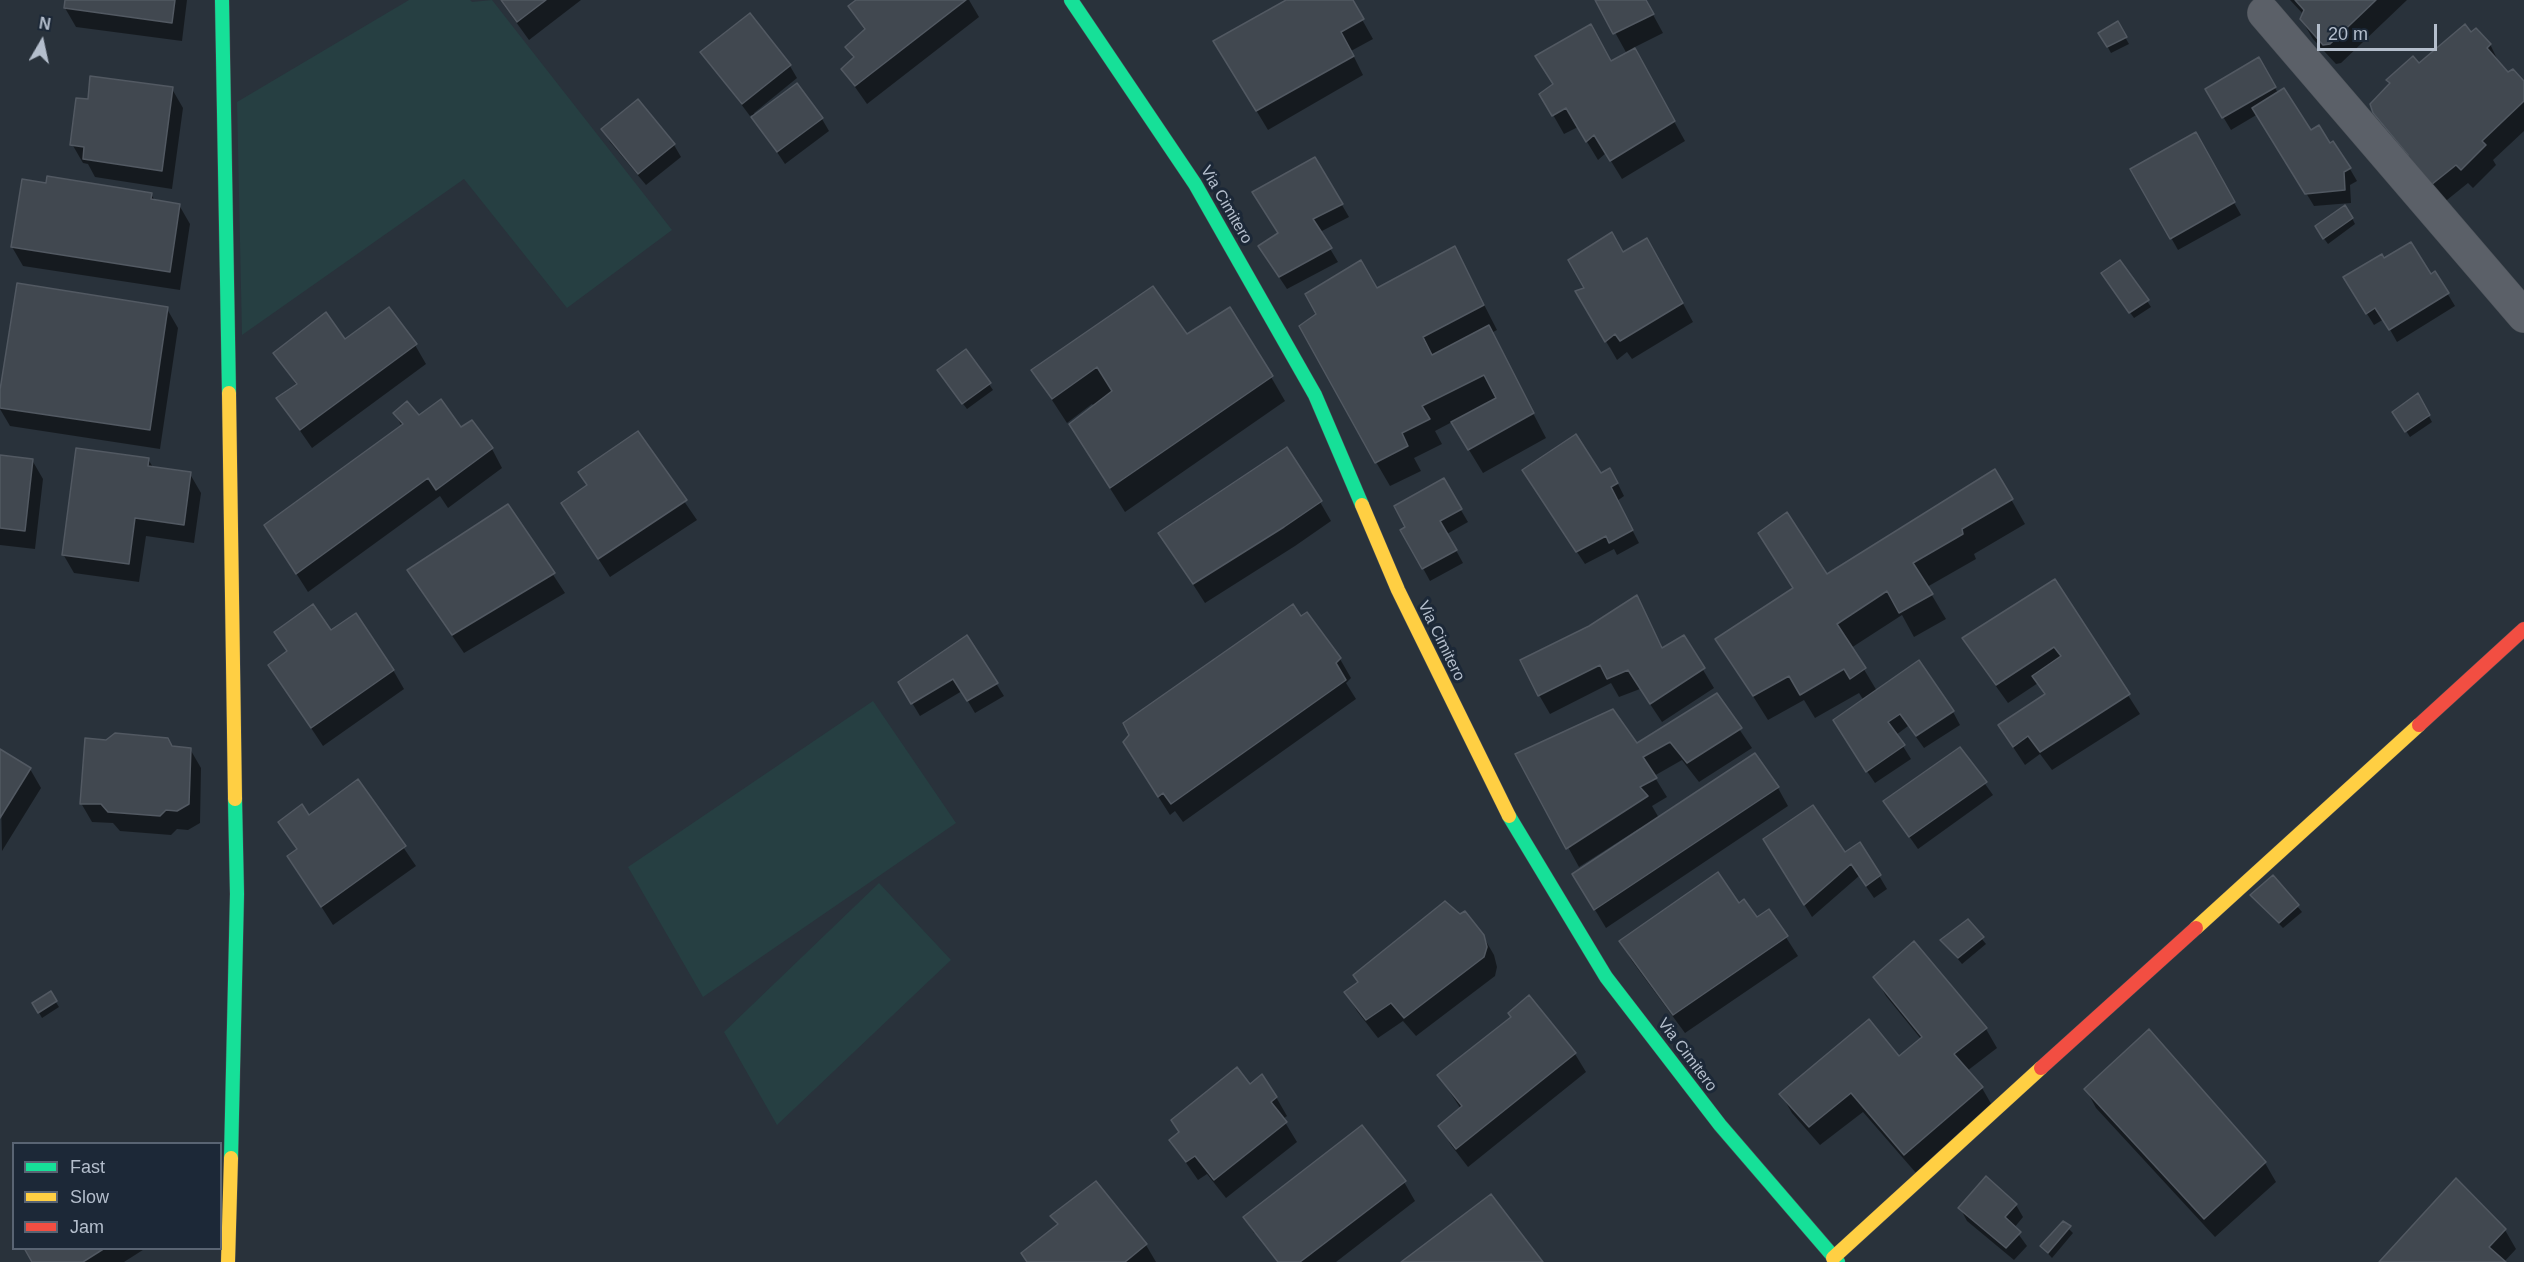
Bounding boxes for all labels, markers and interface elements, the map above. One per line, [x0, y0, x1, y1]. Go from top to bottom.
north arrow [12, 12, 72, 72]
scale bar [2320, 12, 2440, 50]
text: N [38, 14, 52, 33]
text: 20 m [2328, 24, 2368, 44]
street label: Via Cimitero [1196, 163, 1256, 247]
street label: Via Cimitero [1413, 598, 1469, 684]
street label: Via Cimitero [1653, 1015, 1721, 1095]
legend [12, 1142, 222, 1250]
text: Fast [70, 1157, 105, 1177]
text: Slow [70, 1187, 109, 1207]
text: Jam [70, 1217, 104, 1237]

